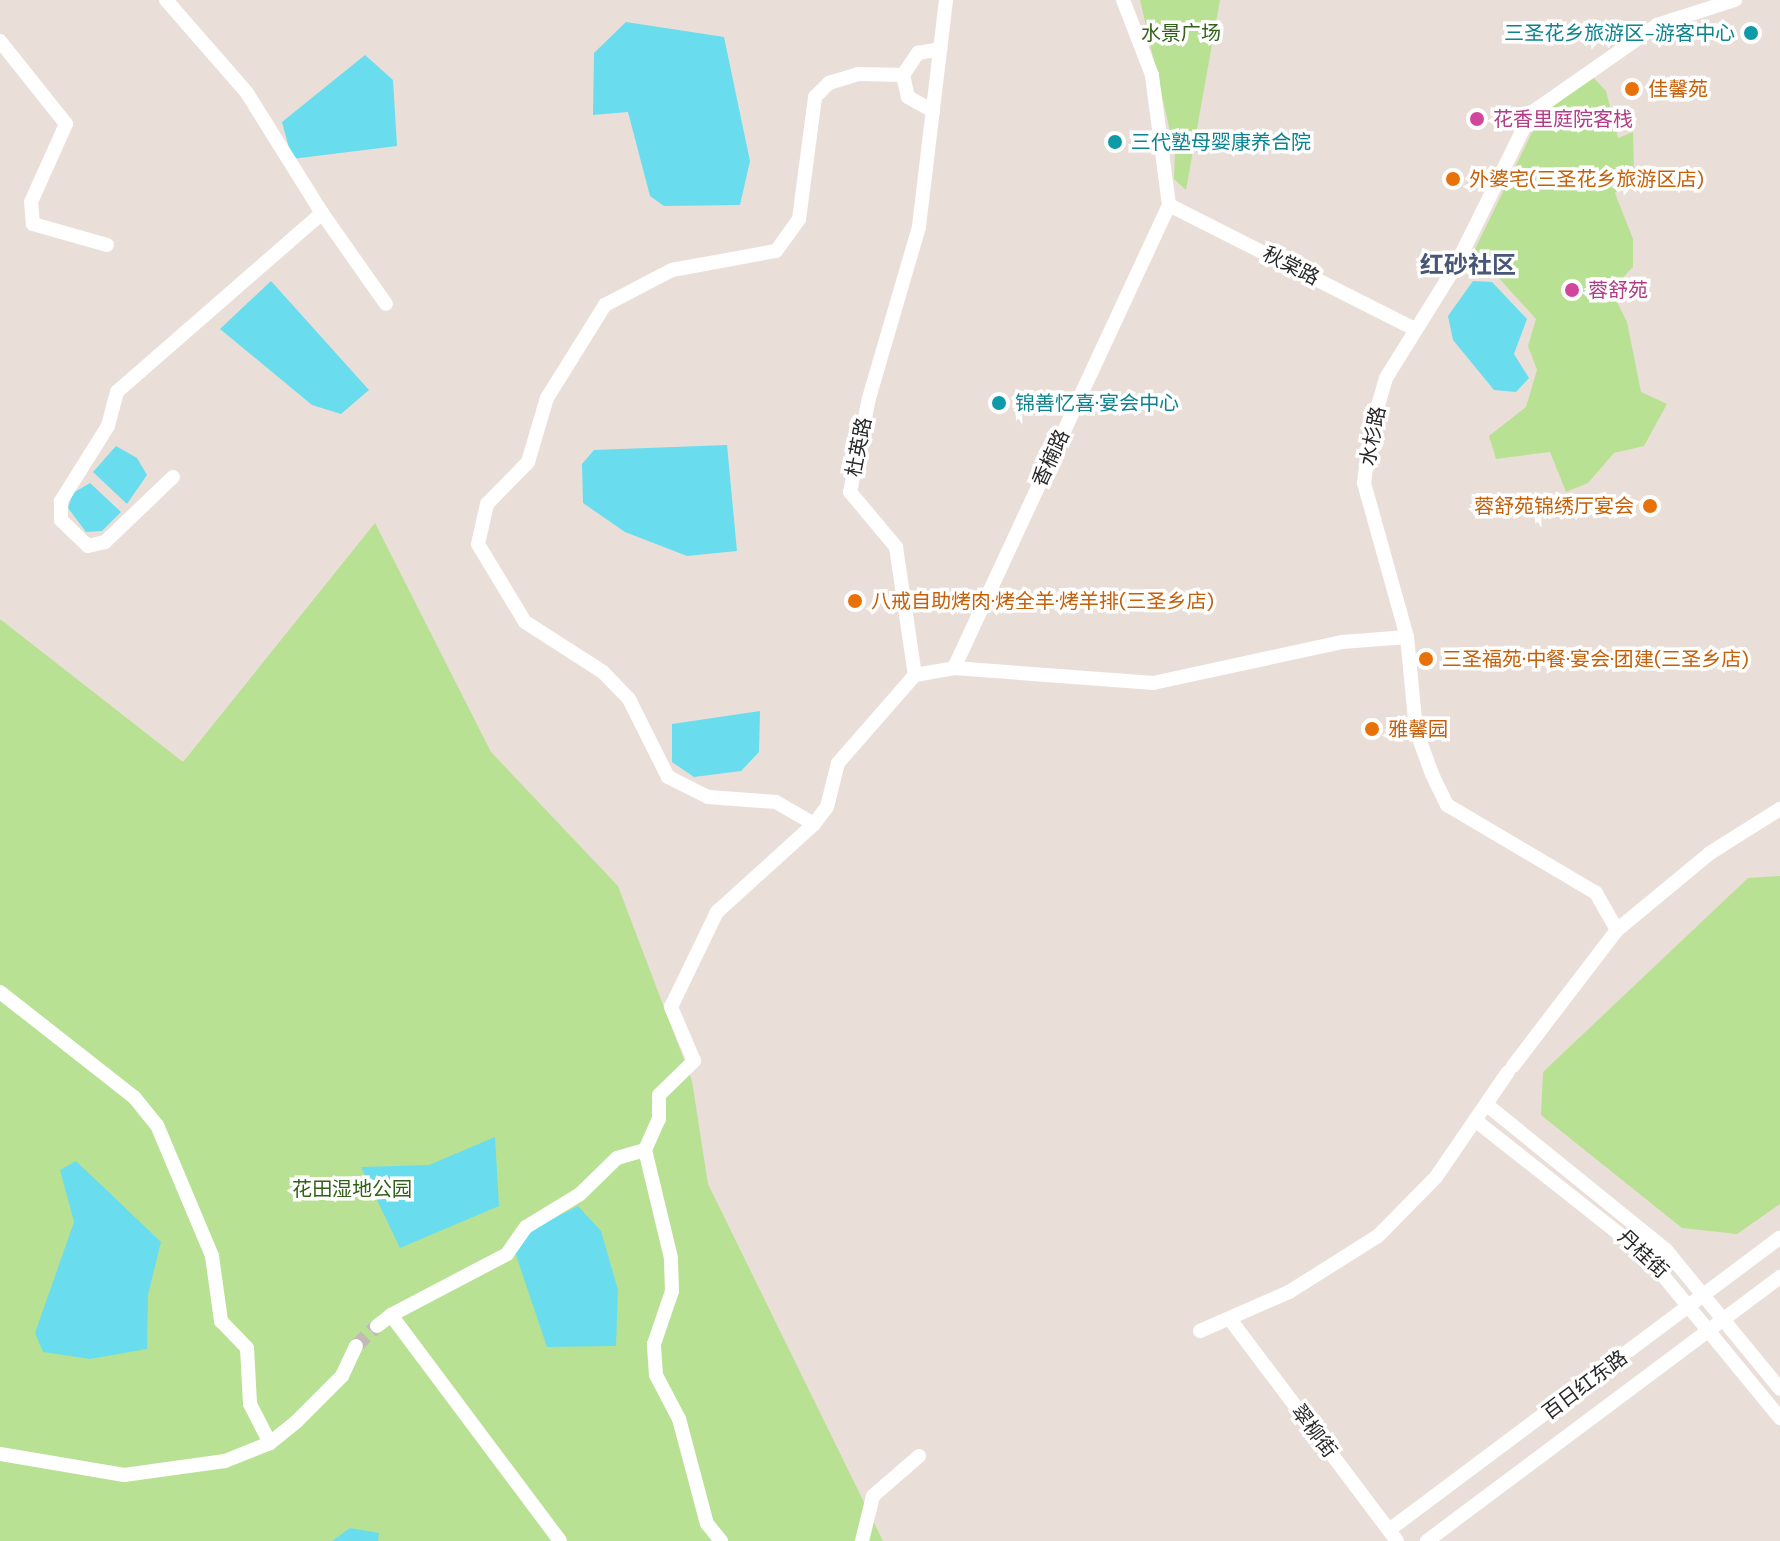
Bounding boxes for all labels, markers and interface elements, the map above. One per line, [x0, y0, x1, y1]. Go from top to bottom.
park label: 水景广场 [1141, 21, 1221, 45]
place label: 三圣花乡旅游区-游客中心 [1504, 21, 1735, 45]
marker: 三圣花乡旅游区-游客中心 [1742, 24, 1760, 42]
place label: 佳馨苑 [1648, 77, 1708, 101]
marker: 佳馨苑 [1623, 80, 1641, 98]
place label: 花香里庭院客栈 [1493, 107, 1633, 131]
marker: 花香里庭院客栈 [1468, 110, 1486, 128]
place label: 三代塾母婴康养合院 [1131, 130, 1311, 154]
marker: 三代塾母婴康养合院 [1106, 133, 1124, 151]
place label: 外婆宅(三圣花乡旅游区店) [1469, 167, 1704, 191]
marker: 外婆宅(三圣花乡旅游区店) [1444, 170, 1462, 188]
street label: 秋棠路 [1259, 242, 1323, 290]
district label: 红砂社区 [1420, 251, 1516, 279]
place label: 蓉舒苑 [1588, 278, 1648, 302]
marker: 蓉舒苑 [1563, 281, 1581, 299]
place label: 锦善忆喜·宴会中心 [1015, 391, 1179, 415]
marker: 锦善忆喜·宴会中心 [990, 394, 1008, 412]
street label: 水杉路 [1355, 404, 1391, 468]
street label: 杜英路 [841, 415, 877, 479]
street label: 香楠路 [1027, 426, 1075, 490]
place label: 蓉舒苑锦绣厅宴会 [1474, 494, 1634, 518]
marker: 蓉舒苑锦绣厅宴会 [1641, 497, 1659, 515]
place label: 八戒自助烤肉·烤全羊·烤羊排(三圣乡店) [871, 589, 1214, 613]
marker: 八戒自助烤肉·烤全羊·烤羊排(三圣乡店) [846, 592, 864, 610]
place label: 三圣福苑·中餐·宴会·团建(三圣乡店) [1442, 647, 1749, 671]
marker: 三圣福苑·中餐·宴会·团建(三圣乡店) [1417, 650, 1435, 668]
place label: 雅馨园 [1388, 717, 1448, 741]
marker: 雅馨园 [1363, 720, 1381, 738]
park label: 花田湿地公园 [292, 1177, 412, 1201]
street label: 丹桂街 [1613, 1225, 1673, 1283]
street label: 百日红东路 [1538, 1345, 1632, 1425]
street label: 翠柳街 [1286, 1400, 1342, 1462]

